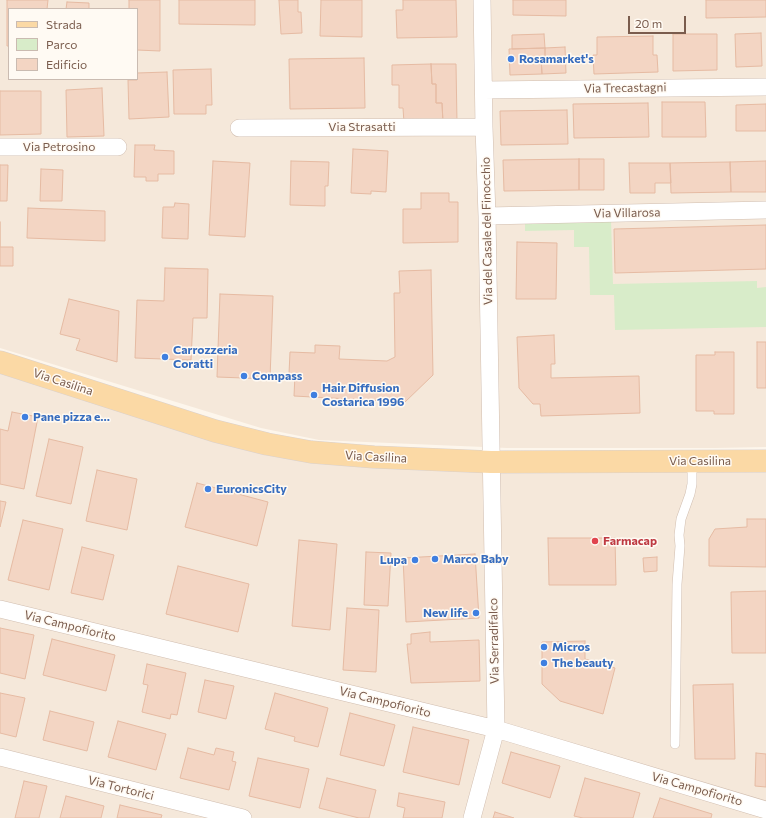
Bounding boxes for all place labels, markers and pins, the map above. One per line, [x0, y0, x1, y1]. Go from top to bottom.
place label: Rosamarket's [519, 52, 594, 66]
marker: Rosamarket's [506, 54, 516, 64]
place label: Carrozzeria Coratti [173, 343, 238, 371]
marker: Carrozzeria Coratti [160, 352, 170, 362]
place label: Compass [252, 369, 302, 383]
marker: Compass [239, 371, 249, 381]
place label: Hair Diffusion Costarica 1996 [322, 381, 405, 409]
marker: Hair Diffusion Costarica 1996 [309, 390, 319, 400]
place label: Pane pizza e... [33, 410, 110, 424]
marker: Pane pizza e... [20, 412, 30, 422]
place label: EuronicsCity [216, 482, 287, 496]
marker: EuronicsCity [203, 484, 213, 494]
place label: Farmacap [603, 534, 657, 548]
marker: Farmacap [590, 536, 600, 546]
place label: Marco Baby [443, 552, 509, 566]
place label: Lupa [380, 553, 407, 567]
marker: Marco Baby [430, 554, 440, 564]
marker: Lupa [410, 555, 420, 565]
place label: New life [423, 606, 468, 620]
marker: New life [471, 608, 481, 618]
place label: Micros [552, 640, 590, 654]
marker: Micros [539, 642, 549, 652]
place label: The beauty [552, 656, 614, 670]
marker: The beauty [539, 658, 549, 668]

